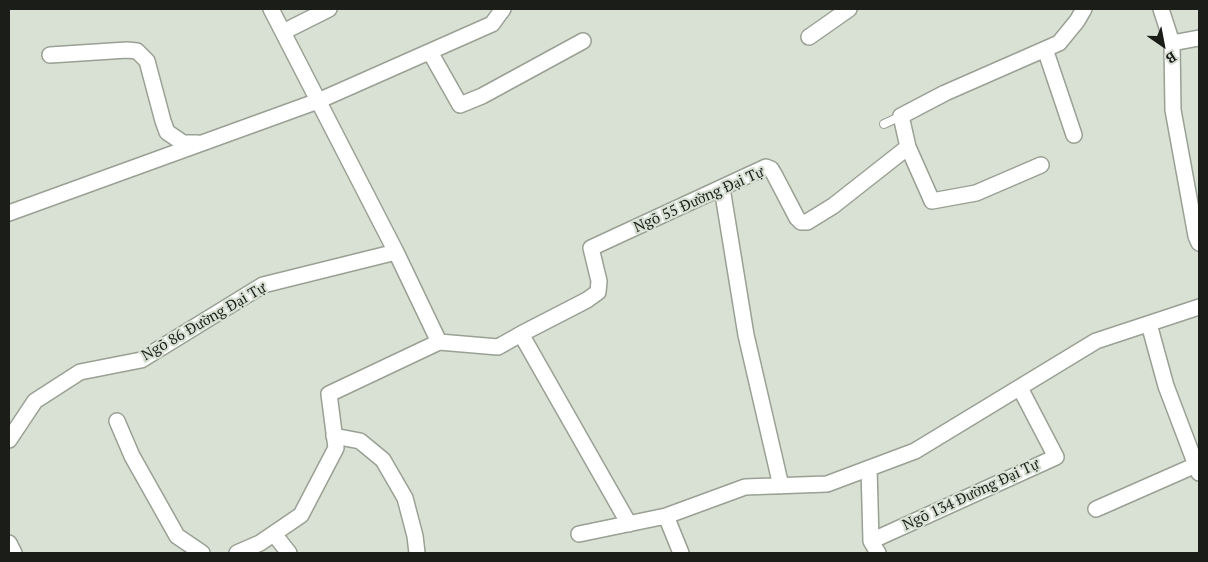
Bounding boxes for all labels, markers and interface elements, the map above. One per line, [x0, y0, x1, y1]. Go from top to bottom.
north arrow [1138, 20, 1188, 70]
text: B [1162, 48, 1180, 68]
street label: Ngõ 55 Đường Đại Tự [631, 163, 767, 237]
street label: Ngõ 86 Đường Đại Tự [139, 279, 269, 365]
street label: Ngõ 134 Đường Đại Tự [900, 455, 1042, 535]

